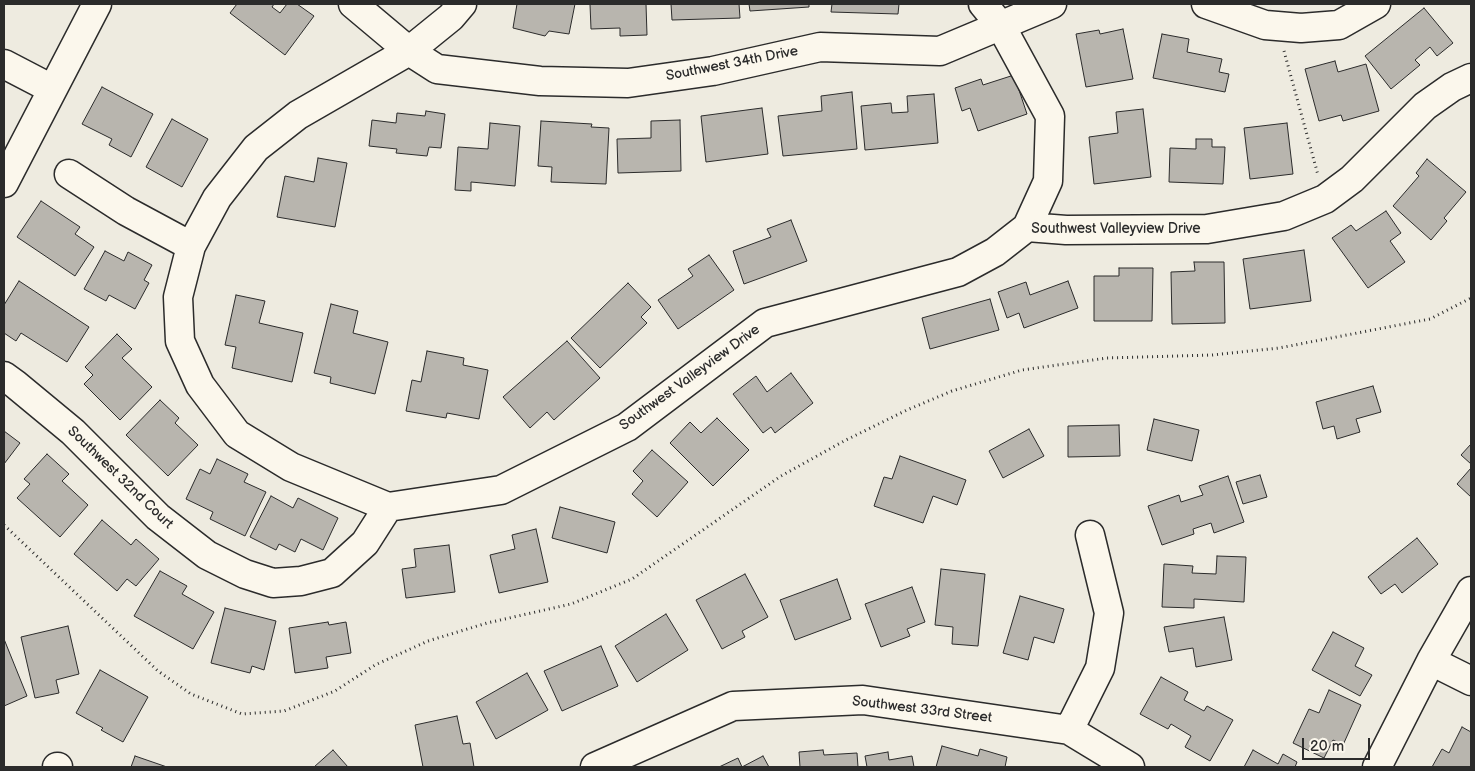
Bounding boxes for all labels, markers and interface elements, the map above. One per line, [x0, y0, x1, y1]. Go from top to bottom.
street label: Southwest 34th Drive [664, 43, 800, 85]
street label: Southwest Valleyview Drive [1031, 221, 1201, 237]
street label: Southwest Valleyview Drive [617, 321, 763, 435]
street label: Southwest 32nd Court [64, 423, 176, 533]
street label: Southwest 33rd Street [851, 693, 993, 727]
scale bar [1305, 728, 1372, 760]
text: 20 m [1310, 737, 1344, 756]

